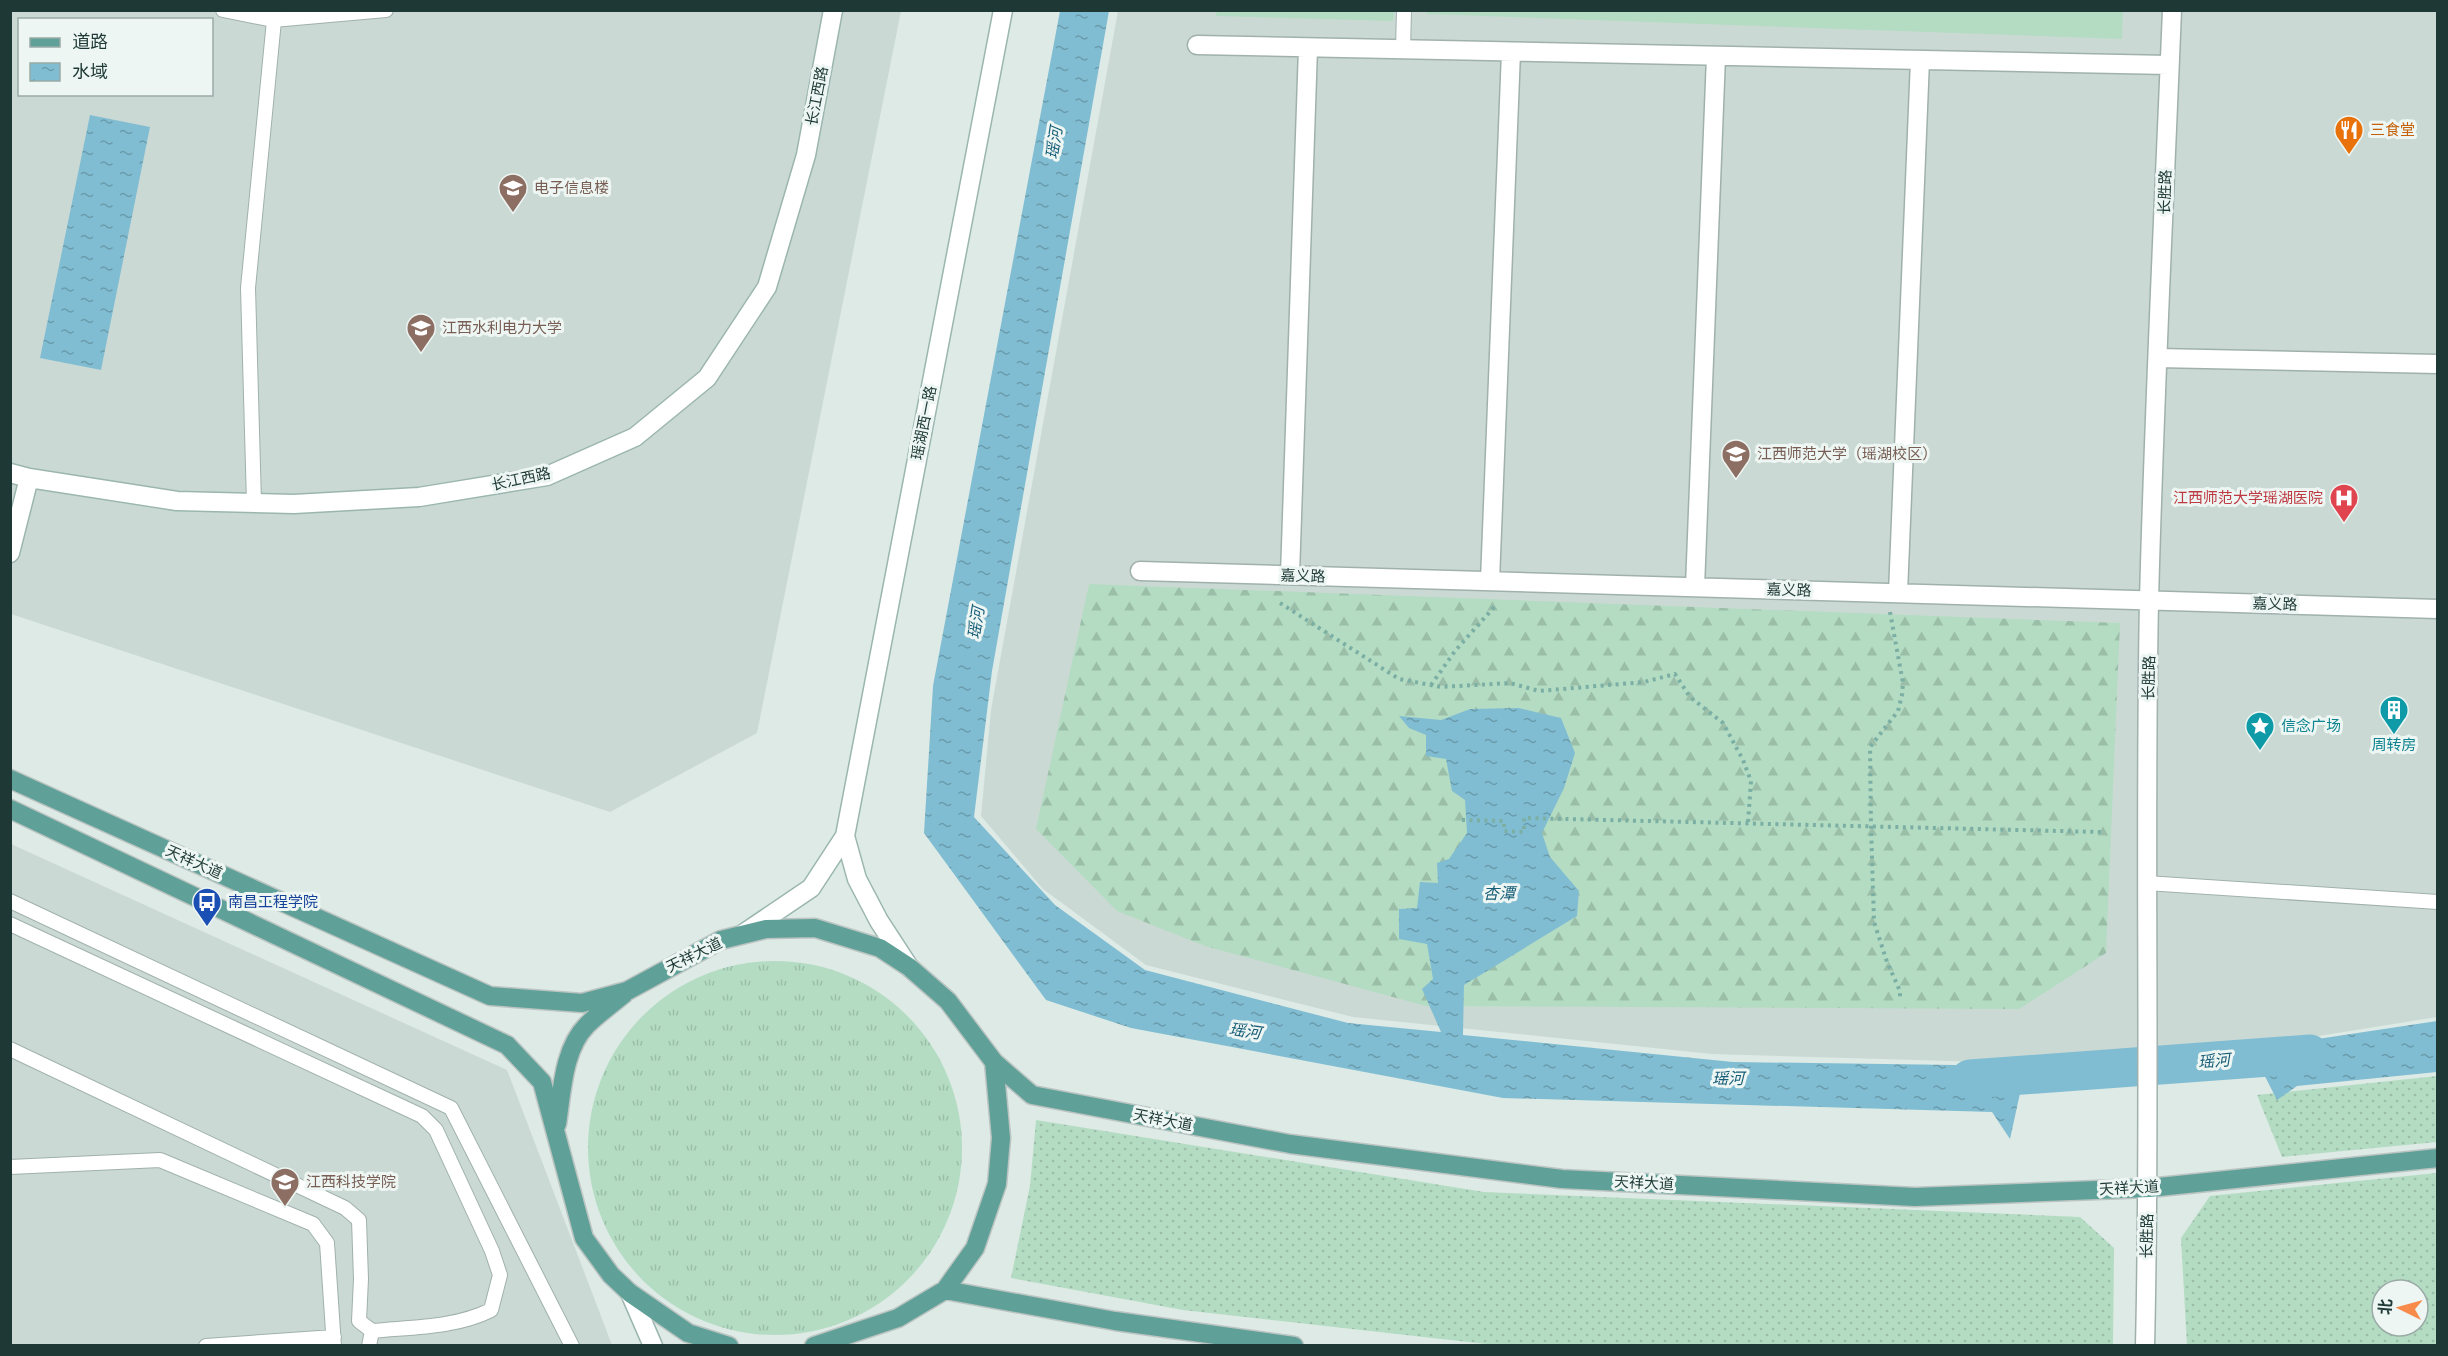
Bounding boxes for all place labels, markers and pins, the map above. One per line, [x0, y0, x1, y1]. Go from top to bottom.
restaurant icon: 三食堂 [2333, 114, 2365, 156]
place label: 三食堂 [2370, 121, 2415, 139]
school or university icon: 电子信息楼 [497, 172, 529, 214]
place label: 电子信息楼 [534, 179, 609, 197]
school or university icon: 江西水利电力大学 [405, 312, 437, 354]
place label: 江西水利电力大学 [442, 319, 562, 337]
school or university icon: 江西师范大学（瑶湖校区） [1720, 438, 1752, 480]
place label: 江西师范大学（瑶湖校区） [1757, 445, 1937, 463]
hospital icon: 江西师范大学瑶湖医院 [2328, 482, 2360, 524]
place label: 江西师范大学瑶湖医院 [2173, 489, 2323, 507]
building icon: 周转房 [2378, 694, 2410, 736]
place icon: 信念广场 [2244, 710, 2276, 752]
place label: 信念广场 [2281, 717, 2341, 735]
place label: 周转房 [2371, 736, 2417, 754]
bus stop icon: 南昌工程学院 [191, 886, 223, 928]
place label: 南昌工程学院 [228, 893, 318, 911]
school or university icon: 江西科技学院 [269, 1166, 301, 1208]
place label: 江西科技学院 [306, 1173, 396, 1191]

